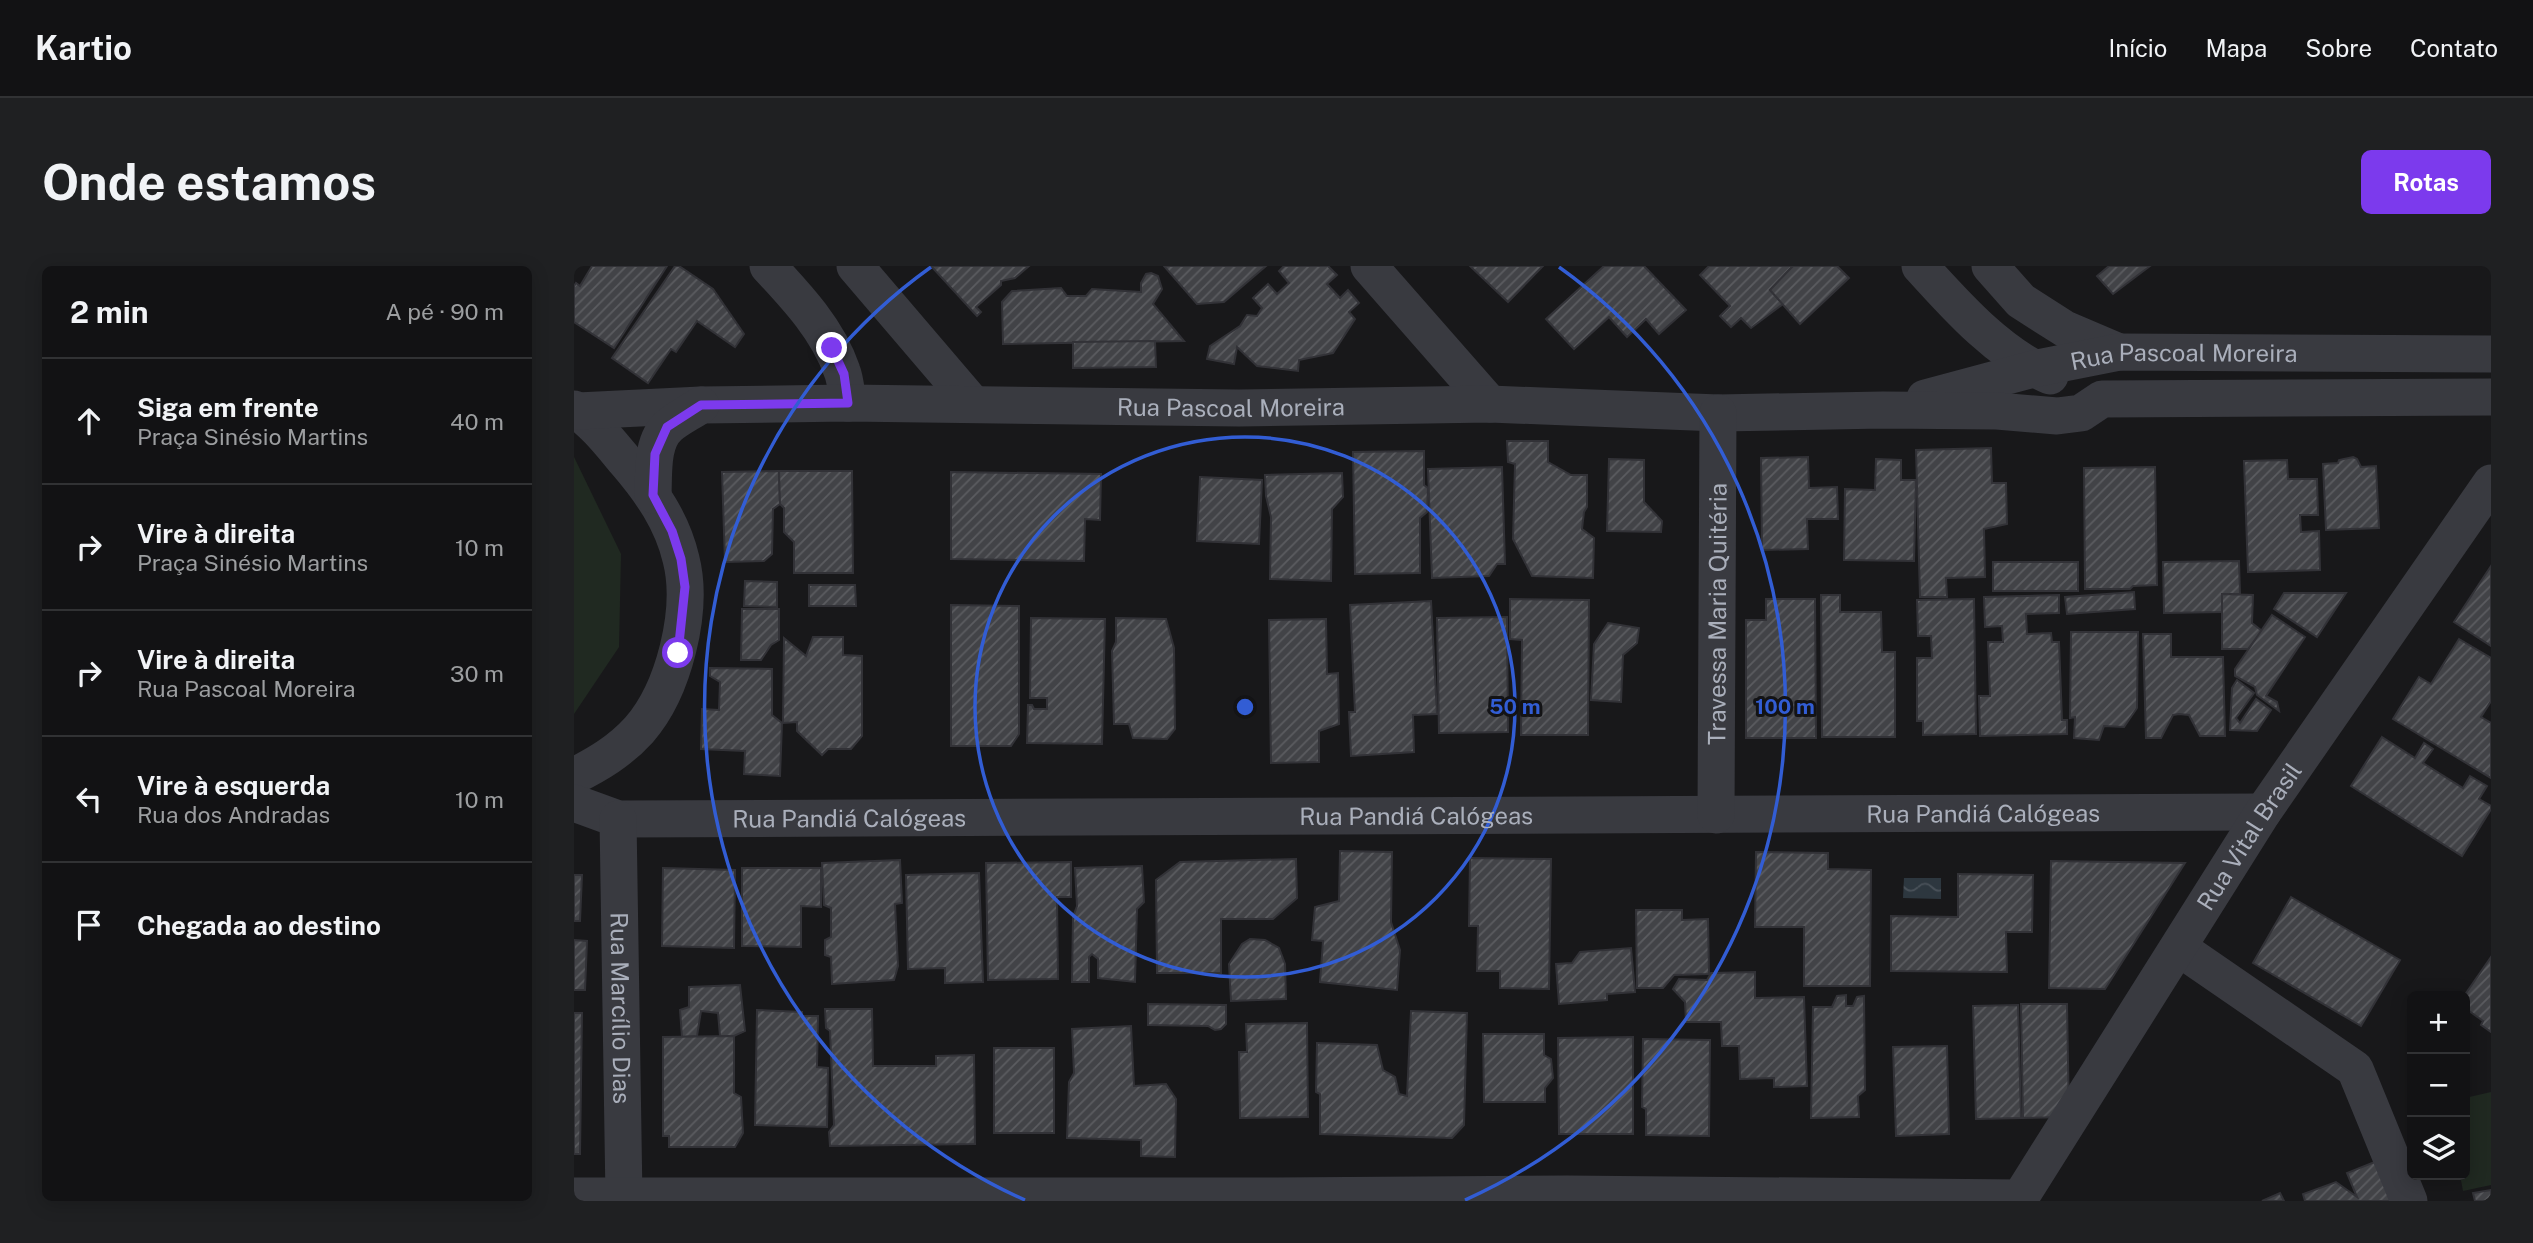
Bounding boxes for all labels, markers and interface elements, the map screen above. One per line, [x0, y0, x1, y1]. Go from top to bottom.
text: Kartio [35, 29, 132, 67]
text: Início [2109, 34, 2167, 62]
text: Mapa [2205, 34, 2267, 62]
text: Sobre [2305, 34, 2372, 62]
text: Contato [2410, 34, 2498, 62]
button: Rotas [2361, 150, 2491, 214]
text: Onde estamos [42, 153, 376, 211]
text: 2 min [70, 294, 149, 330]
text: A pé · 90 m [385, 298, 504, 325]
route end [816, 332, 847, 363]
street label: Rua Pascoal Moreira [2068, 338, 2298, 375]
text: Siga em frente [137, 392, 319, 423]
street label: Rua Pascoal Moreira [1117, 392, 1345, 422]
icon: ahead [70, 402, 108, 440]
text: 40 m [450, 408, 504, 435]
text: Praça Sinésio Martins [137, 423, 368, 450]
street label: Travessa Maria Quitéria [1702, 483, 1732, 745]
text: Vire à direita [137, 518, 295, 549]
icon: right [70, 528, 108, 566]
text: 10 m [455, 534, 504, 561]
text: Praça Sinésio Martins [137, 549, 368, 576]
route start [662, 637, 693, 668]
text: Vire à direita [137, 644, 295, 675]
icon: right [70, 654, 108, 692]
text: 30 m [450, 660, 504, 687]
text: Rua Pascoal Moreira [137, 675, 355, 702]
text: 50 m [1489, 694, 1541, 719]
text: 100 m [1755, 694, 1815, 719]
centre of rings [1233, 695, 1257, 719]
street label: Rua Vital Brasil [2191, 757, 2307, 915]
text: Vire à esquerda [137, 770, 330, 801]
icon: left [70, 780, 108, 818]
text: 10 m [455, 786, 504, 813]
street label: Rua Pandiá Calógeas [1866, 799, 2100, 828]
text: Rua dos Andradas [137, 801, 330, 828]
street label: Rua Pandiá Calógeas [1299, 801, 1533, 830]
street label: Rua Pandiá Calógeas [732, 804, 966, 833]
icon: arrive [70, 906, 108, 944]
text: Chegada ao destino [137, 910, 381, 941]
street label: Rua Marcílio Dias [605, 912, 637, 1104]
map controls [2407, 991, 2470, 1180]
button: + [2407, 991, 2470, 1054]
button: − [2407, 1054, 2470, 1117]
button: layers [2407, 1117, 2470, 1180]

